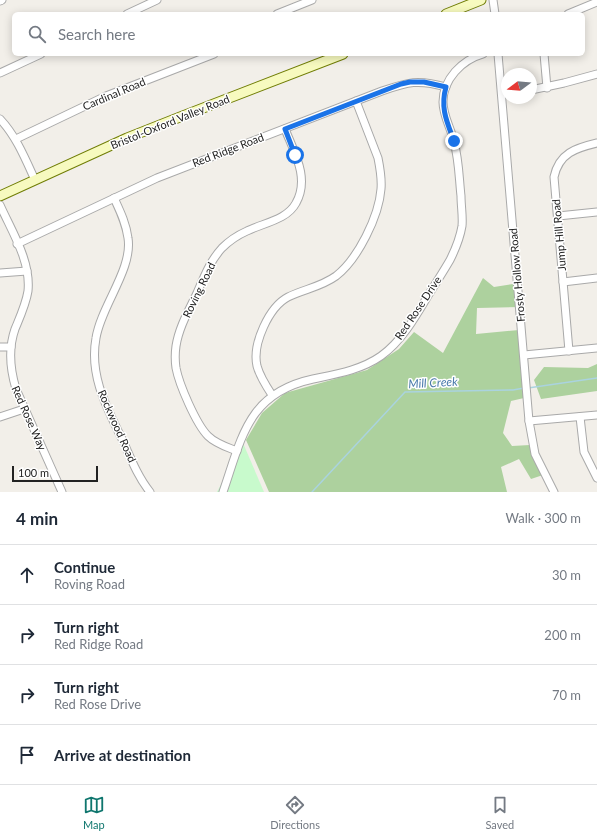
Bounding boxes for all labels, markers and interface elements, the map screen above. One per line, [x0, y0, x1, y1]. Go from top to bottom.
search box [12, 12, 585, 56]
icon: search [26, 23, 48, 45]
text: Search here [58, 25, 135, 43]
north arrow [501, 68, 537, 104]
street label: Cardinal Road [81, 75, 147, 113]
street label: Bristol-Oxford Valley Road [108, 92, 231, 151]
street label: Red Ridge Road [190, 130, 265, 169]
route end [445, 132, 463, 150]
route start [286, 146, 304, 164]
street label: Jump Hill Road [549, 199, 568, 271]
street label: Frosty Hollow Road [506, 228, 527, 323]
street label: Roving Road [180, 260, 218, 320]
street label: Red Rose Drive [392, 273, 444, 342]
water label: Mill Creek [408, 374, 458, 391]
street label: Red Rose Way [9, 384, 50, 452]
street label: Rockwood Road [96, 388, 139, 464]
scale bar [12, 464, 98, 483]
text: 100 m [18, 466, 49, 479]
text: 4 min [16, 508, 58, 529]
text: Walk · 300 m [505, 510, 581, 526]
text: Continue [54, 558, 115, 576]
icon: ahead [16, 564, 38, 586]
text: 30 m [552, 567, 581, 583]
text: Roving Road [54, 576, 125, 592]
text: Turn right [54, 618, 119, 636]
icon: right [16, 624, 38, 646]
text: 200 m [544, 627, 581, 643]
text: Red Ridge Road [54, 636, 143, 652]
text: Turn right [54, 678, 119, 696]
icon: right [16, 684, 38, 706]
text: 70 m [552, 687, 581, 703]
text: Red Rose Drive [54, 696, 141, 712]
icon: arrive [16, 744, 38, 766]
text: Arrive at destination [54, 746, 191, 764]
tab: Map [83, 794, 105, 831]
tab: Directions [270, 794, 320, 831]
tab: Saved [485, 794, 514, 831]

